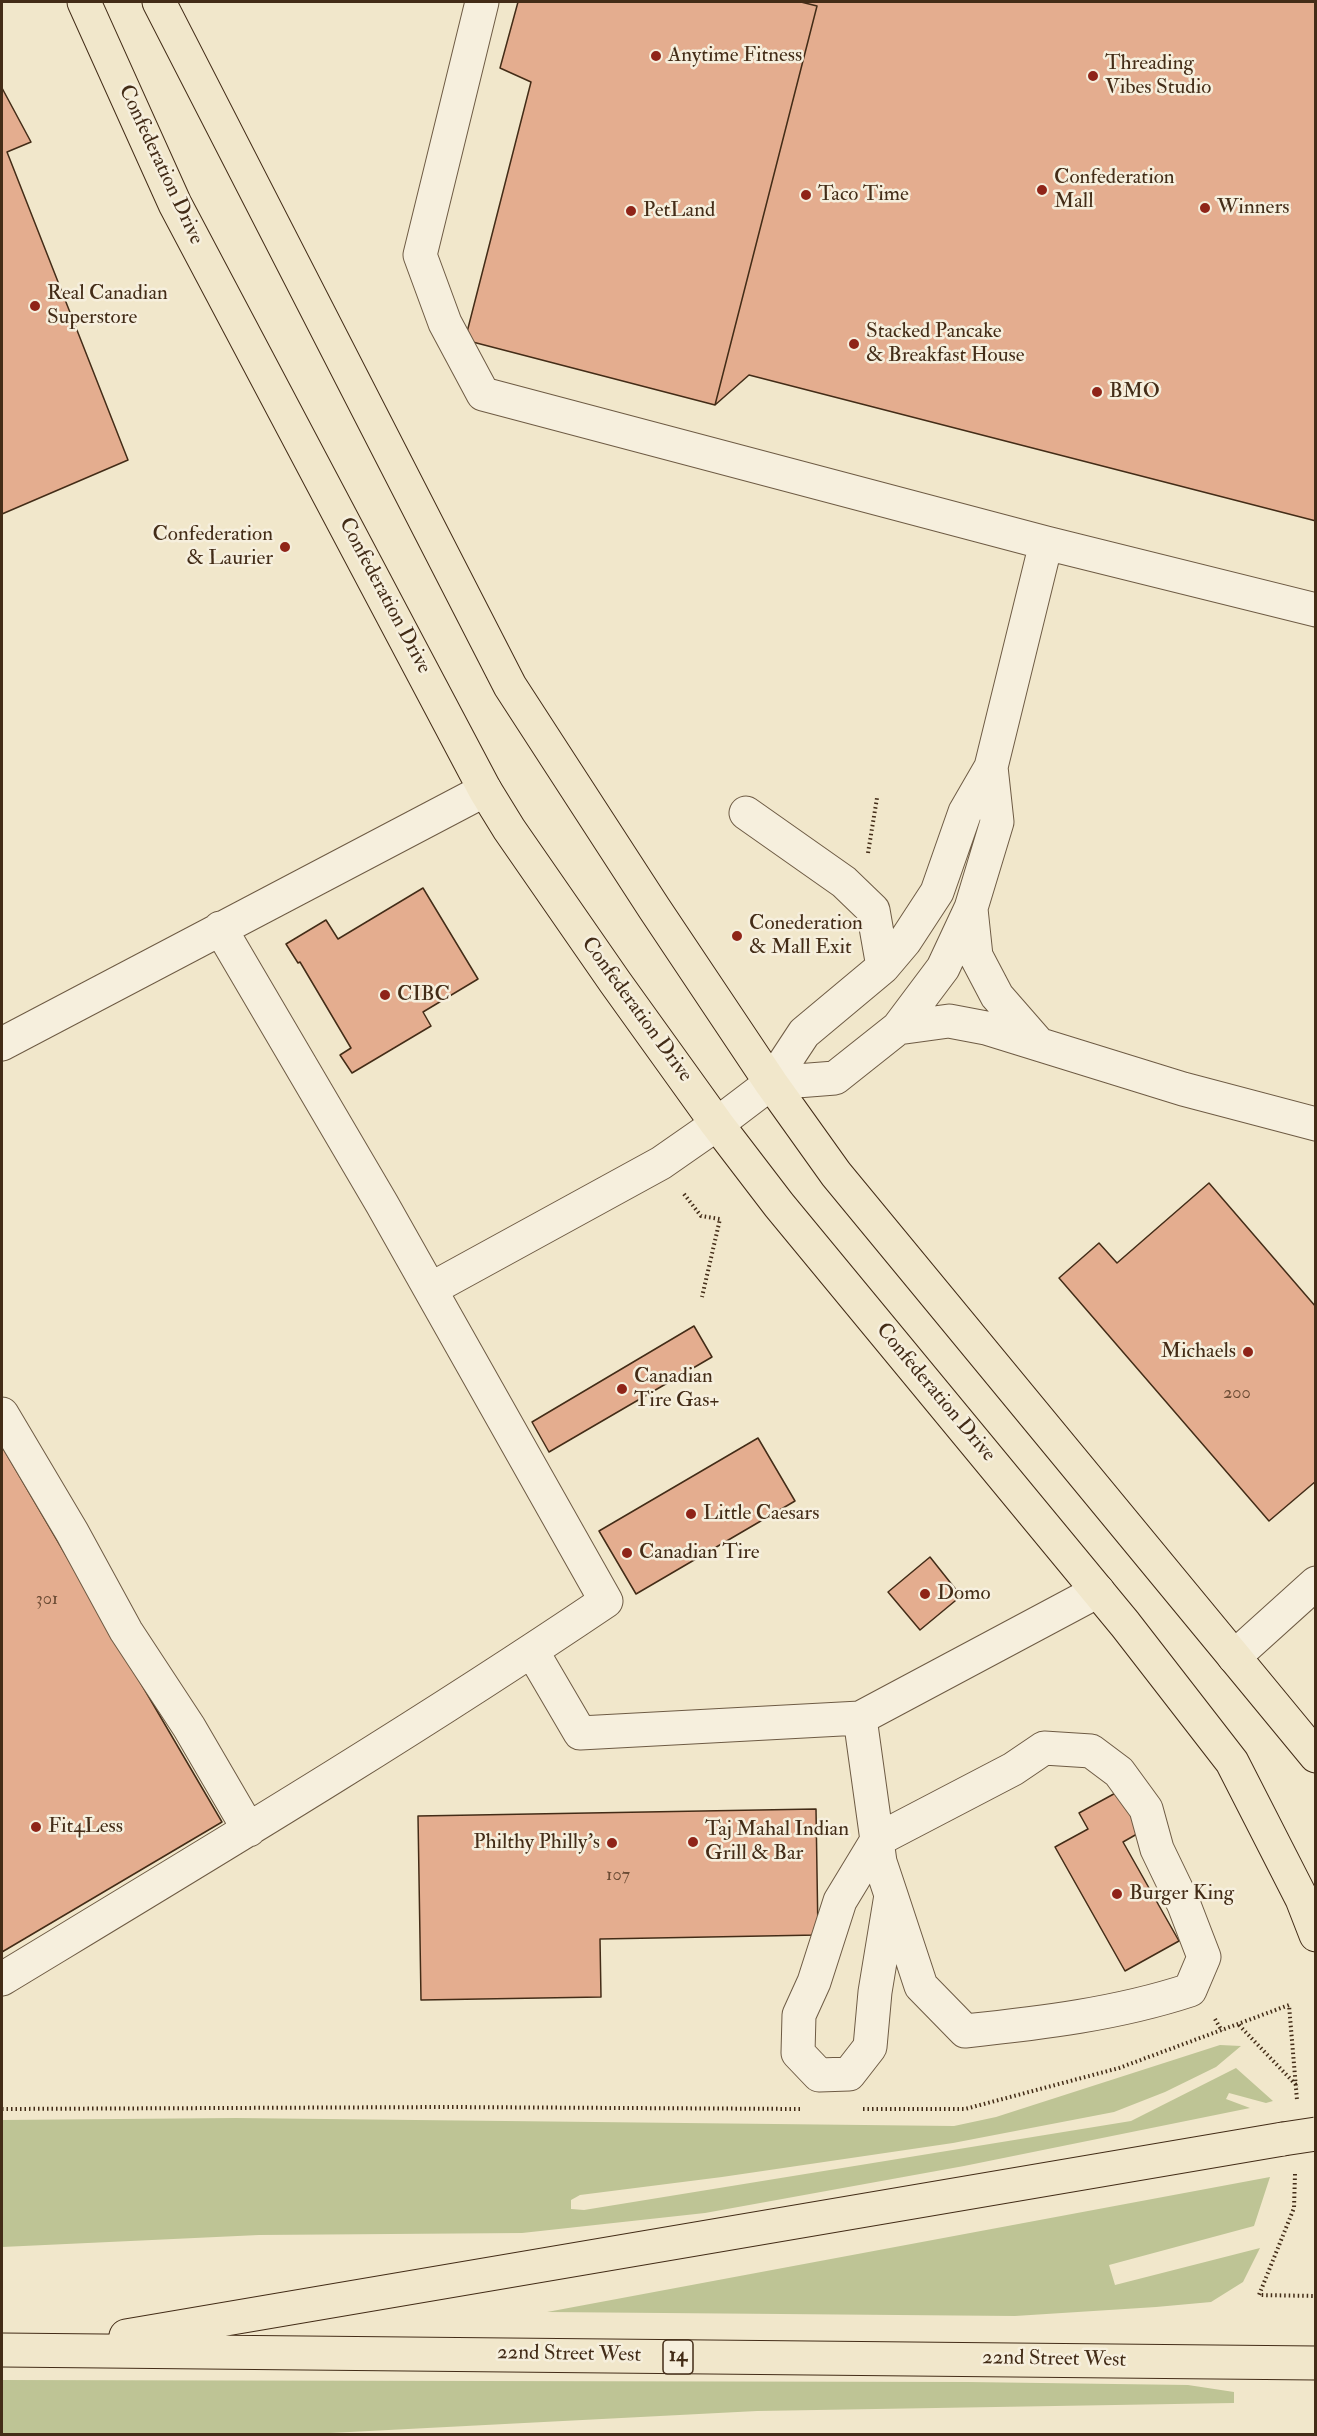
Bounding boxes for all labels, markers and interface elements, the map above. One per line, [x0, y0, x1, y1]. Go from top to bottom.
place label: Anytime Fitness [668, 43, 802, 69]
marker: Anytime Fitness [649, 49, 663, 63]
place label: Threading Vibes Studio [1105, 51, 1211, 101]
marker: Threading Vibes Studio [1086, 69, 1100, 83]
street label: Confederation Drive [112, 81, 208, 249]
place label: Confederation Mall [1054, 165, 1175, 215]
place label: Taco Time [818, 182, 909, 208]
marker: Confederation Mall [1035, 183, 1049, 197]
marker: Taco Time [799, 188, 813, 202]
place label: Winners [1217, 195, 1289, 221]
place label: PetLand [643, 198, 715, 224]
marker: Winners [1198, 201, 1212, 215]
marker: PetLand [624, 204, 638, 218]
place label: Real Canadian Superstore [47, 281, 168, 331]
marker: Real Canadian Superstore [28, 299, 42, 313]
place label: Stacked Pancake & Breakfast House [866, 319, 1025, 369]
marker: Stacked Pancake & Breakfast House [847, 337, 861, 351]
place label: BMO [1109, 379, 1160, 405]
marker: BMO [1090, 385, 1104, 399]
street label: Confederation Drive [332, 514, 436, 678]
place label: Confederation & Laurier [152, 522, 273, 572]
marker: Confederation & Laurier [278, 540, 292, 554]
place label: Conederation & Mall Exit [749, 911, 863, 961]
marker: Conederation & Mall Exit [730, 929, 744, 943]
street label: Confederation Drive [575, 933, 697, 1087]
place label: CIBC [397, 982, 450, 1008]
marker: CIBC [378, 988, 392, 1002]
street label: Confederation Drive [870, 1319, 1000, 1467]
place label: Michaels [1161, 1339, 1236, 1365]
marker: Michaels [1241, 1345, 1255, 1359]
place label: Canadian Tire Gas+ [634, 1364, 720, 1414]
marker: Canadian Tire Gas+ [615, 1382, 629, 1396]
house number: 200 [1223, 1383, 1251, 1405]
place label: Little Caesars [703, 1501, 819, 1527]
marker: Little Caesars [684, 1507, 698, 1521]
place label: Canadian Tire [639, 1540, 760, 1566]
marker: Canadian Tire [620, 1546, 634, 1560]
place label: Domo [937, 1581, 991, 1607]
marker: Domo [918, 1587, 932, 1601]
house number: 301 [36, 1589, 58, 1611]
place label: Fit4Less [48, 1814, 123, 1840]
place label: Taj Mahal Indian Grill & Bar [705, 1817, 849, 1867]
marker: Fit4Less [29, 1820, 43, 1834]
place label: Philthy Philly's [473, 1830, 600, 1856]
marker: Taj Mahal Indian Grill & Bar [686, 1835, 700, 1849]
marker: Philthy Philly's [605, 1836, 619, 1850]
house number: 107 [606, 1865, 630, 1887]
place label: Burger King [1129, 1881, 1234, 1907]
marker: Burger King [1110, 1887, 1124, 1901]
road number: 14 [663, 2340, 693, 2374]
street label: 22nd Street West [497, 2341, 641, 2369]
street label: 22nd Street West [982, 2346, 1126, 2374]

